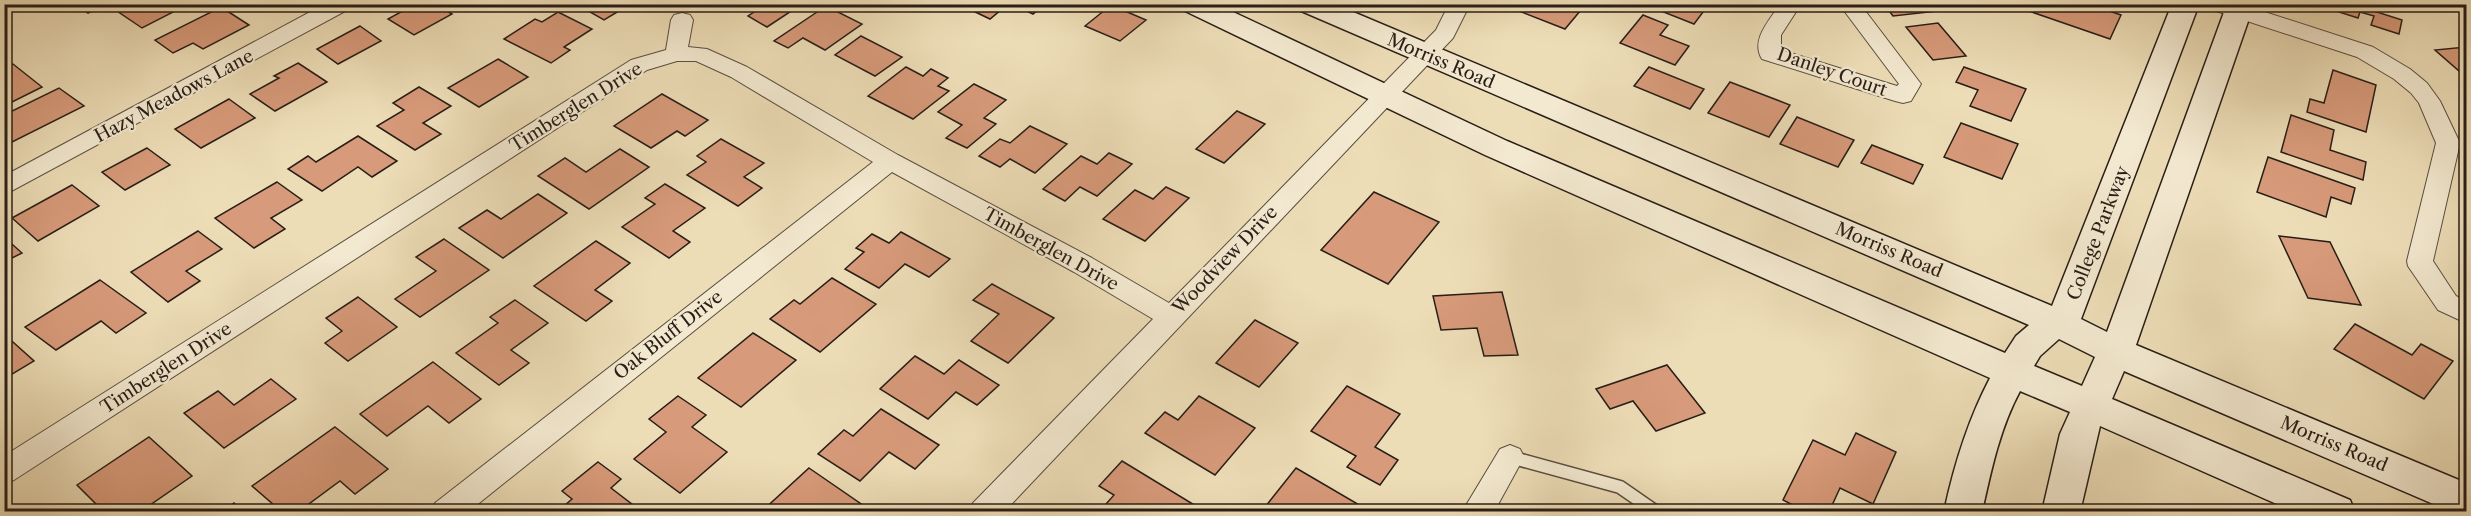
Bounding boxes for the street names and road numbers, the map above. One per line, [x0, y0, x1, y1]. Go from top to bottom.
street label: Morriss Road [1384, 29, 1498, 93]
street label: Danley Court [1774, 43, 1890, 101]
street label: Hazy Meadows Lane [91, 45, 257, 147]
street label: Timberglen Drive [506, 57, 646, 157]
street label: College Parkway [2062, 162, 2134, 303]
street label: Woodview Drive [1167, 201, 1282, 319]
street label: Timberglen Drive [979, 203, 1123, 295]
street label: Morriss Road [1832, 218, 1946, 282]
street label: Oak Bluff Drive [609, 286, 727, 384]
street label: Timberglen Drive [96, 317, 236, 419]
street label: Morriss Road [2277, 412, 2391, 476]

